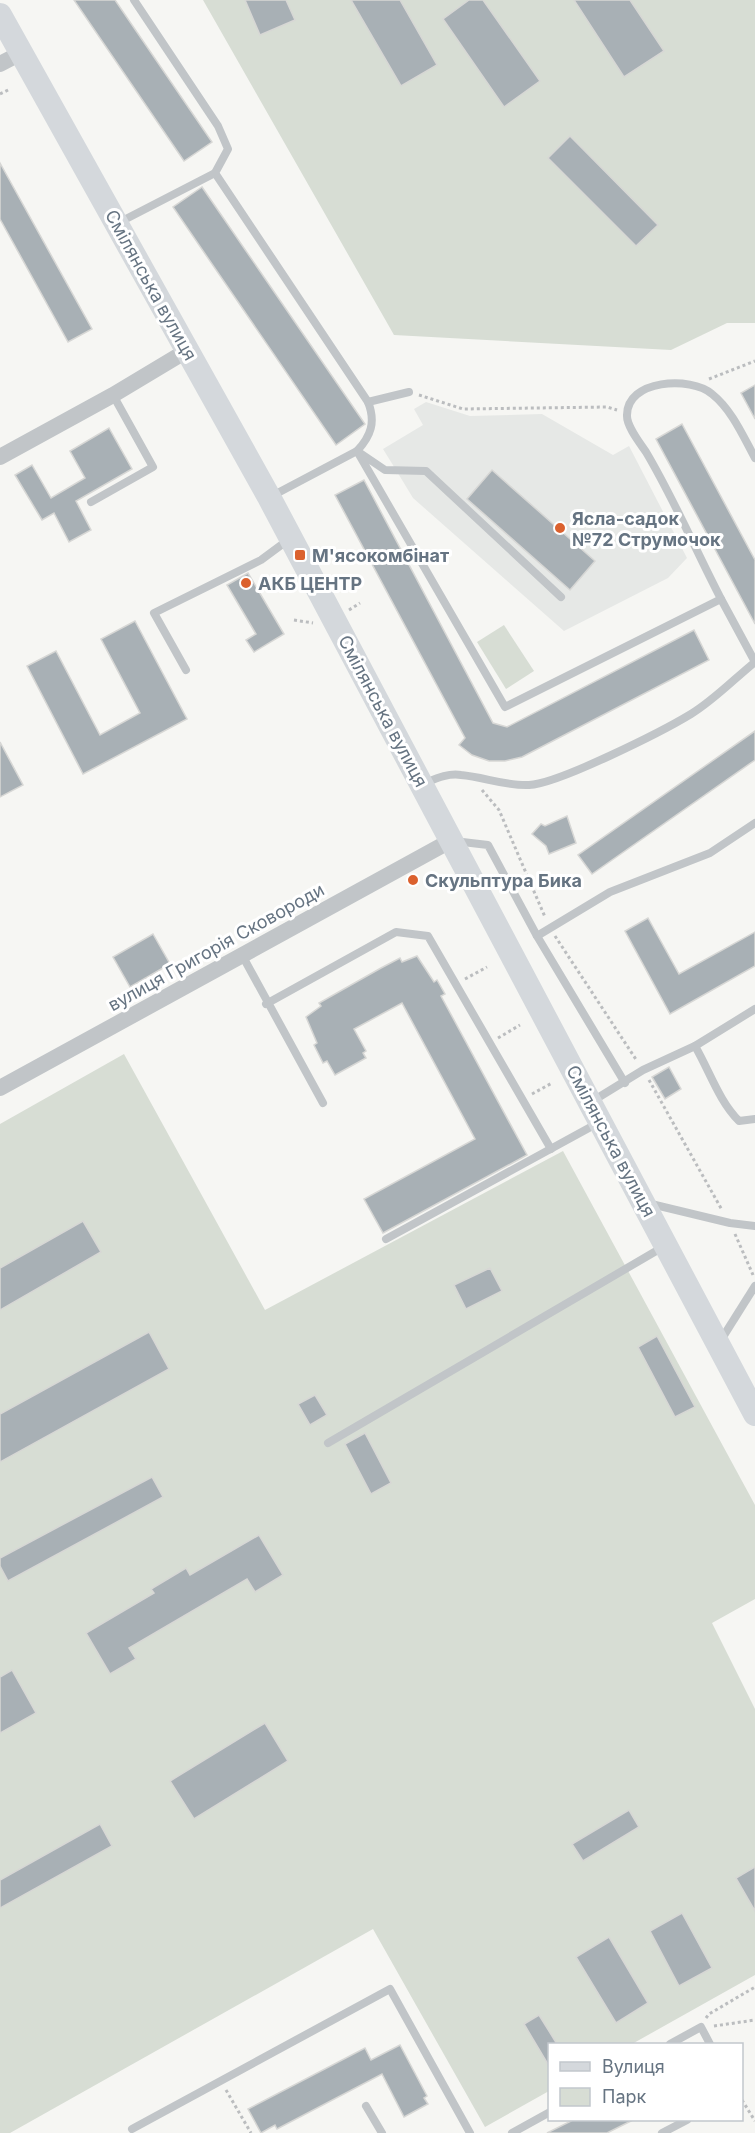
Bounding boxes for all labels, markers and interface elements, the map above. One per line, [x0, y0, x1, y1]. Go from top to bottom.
street label: Смілянська вулиця [101, 206, 201, 364]
place label: Ясла-садок №72 Струмочок [572, 508, 721, 550]
marker: Ясла-садок №72 Струмочок [553, 521, 567, 535]
place label: М'ясокомбінат [312, 545, 449, 566]
marker: М'ясокомбінат [293, 548, 307, 562]
place label: АКБ ЦЕНТР [258, 573, 362, 594]
marker: АКБ ЦЕНТР [239, 576, 253, 590]
street label: Смілянська вулиця [334, 632, 432, 790]
place label: Cкульптура Бика [425, 870, 582, 891]
marker: Cкульптура Бика [406, 873, 420, 887]
street label: вулиця Григорія Сковороди [104, 879, 328, 1015]
street label: Смілянська вулиця [562, 1062, 660, 1220]
legend [548, 2043, 743, 2121]
text: Вулиця [602, 2056, 665, 2077]
text: Парк [602, 2086, 647, 2107]

